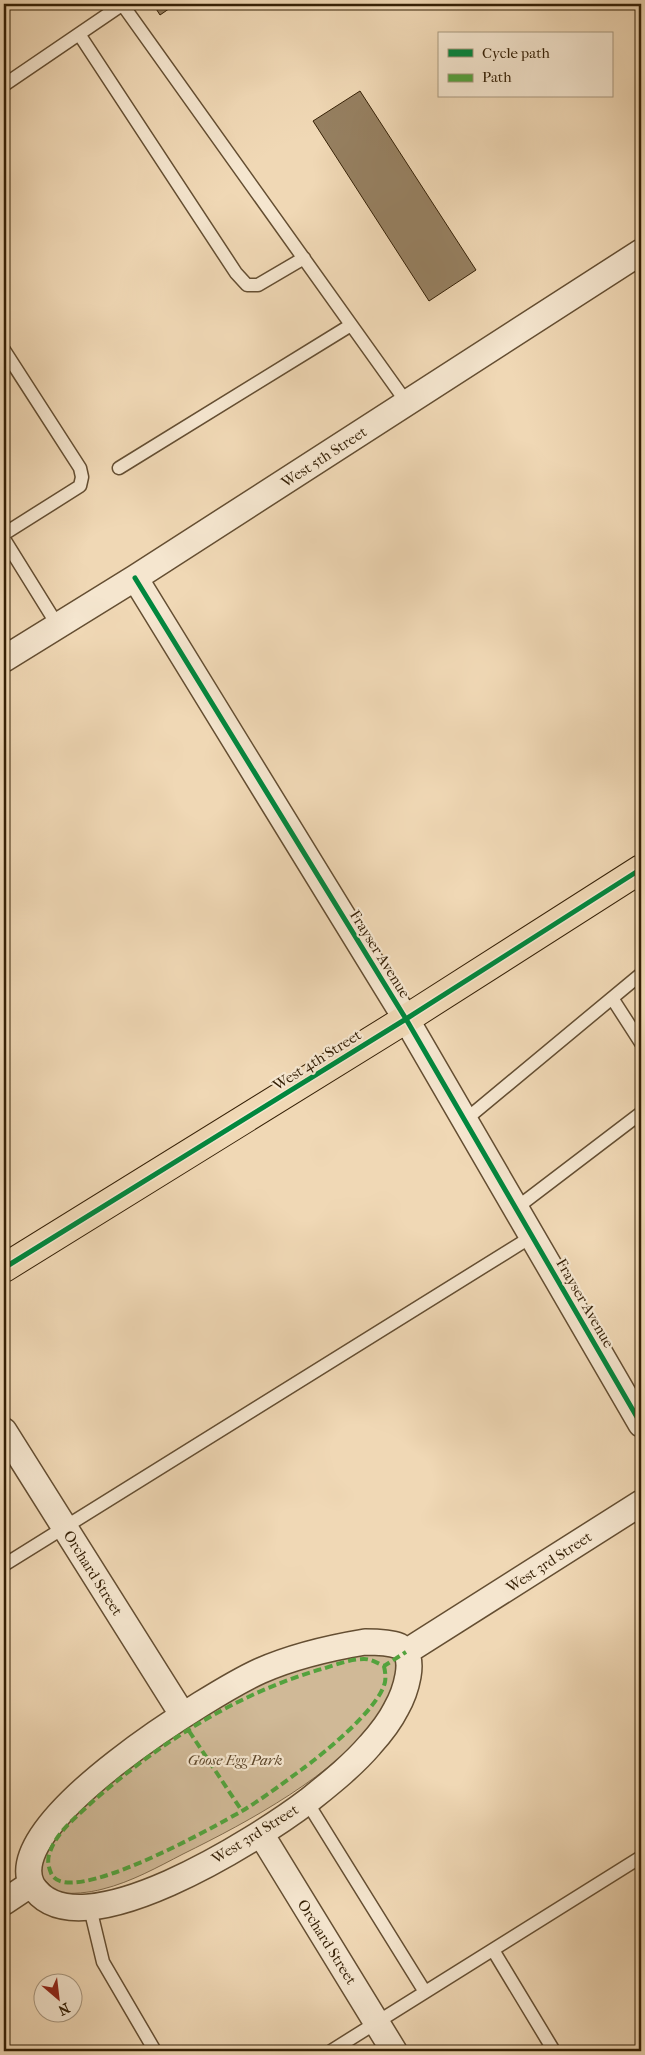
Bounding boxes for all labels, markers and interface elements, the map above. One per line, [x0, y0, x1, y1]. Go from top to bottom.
legend [438, 32, 612, 98]
text: Cycle path [482, 44, 550, 62]
text: Path [482, 68, 512, 86]
street label: West 5th Street [277, 422, 371, 492]
street label: Frayser Avenue [346, 907, 414, 1002]
street label: West 4th Street [269, 1025, 365, 1095]
street label: Frayser Avenue [552, 1255, 618, 1351]
street label: Orchard Street [60, 1527, 127, 1620]
street label: West 3rd Street [502, 1527, 596, 1597]
park label: Goose Egg Park [188, 1751, 282, 1769]
street label: West 3rd Street [208, 1800, 302, 1868]
street label: Orchard Street [294, 1896, 361, 1989]
north arrow [32, 1972, 82, 2022]
text: N [55, 1999, 73, 2019]

